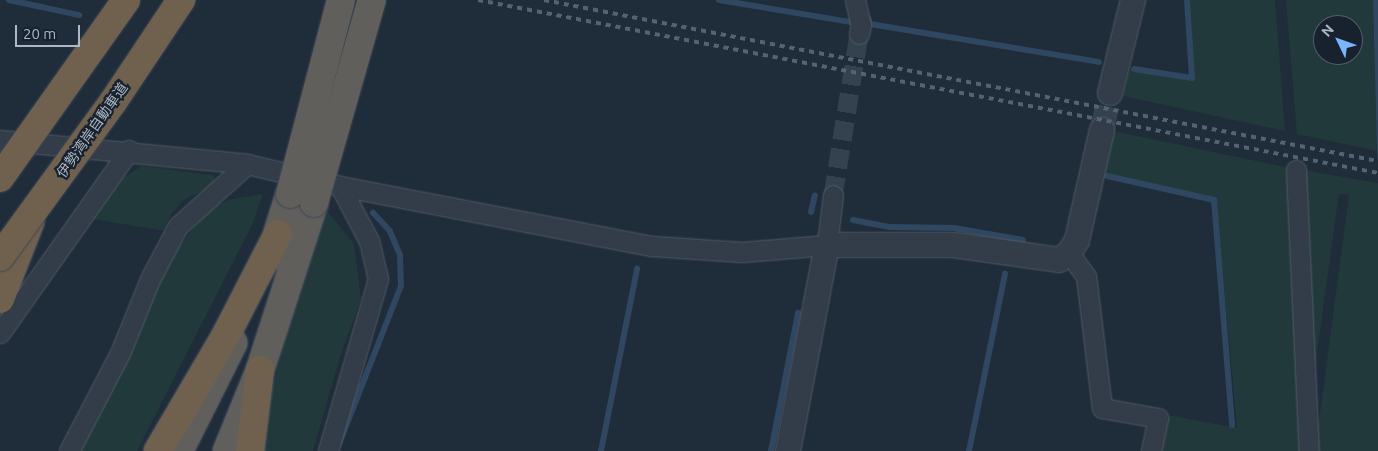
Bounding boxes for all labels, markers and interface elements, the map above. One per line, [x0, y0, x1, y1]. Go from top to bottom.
scale bar [18, 15, 82, 47]
north arrow [1313, 15, 1363, 65]
text: N [1318, 21, 1337, 40]
text: 20 m [23, 25, 56, 42]
street label: 伊勢湾岸自動車道 [53, 79, 131, 181]

